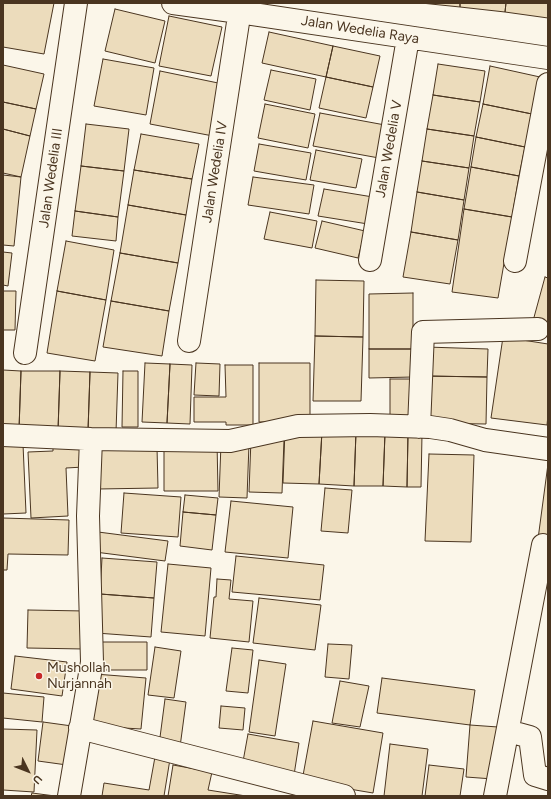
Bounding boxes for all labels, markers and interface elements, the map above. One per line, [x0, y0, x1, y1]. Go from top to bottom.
street label: Jalan Wedelia Raya [300, 12, 420, 48]
street label: Jalan Wedelia V [372, 99, 406, 199]
street label: Jalan Wedelia IV [199, 120, 231, 224]
street label: Jalan Wedelia III [36, 127, 66, 229]
place label: Mushollah Nurjannah [47, 660, 112, 692]
marker: Mushollah Nurjannah [34, 671, 44, 681]
north arrow [8, 751, 48, 791]
text: U [30, 772, 45, 787]

